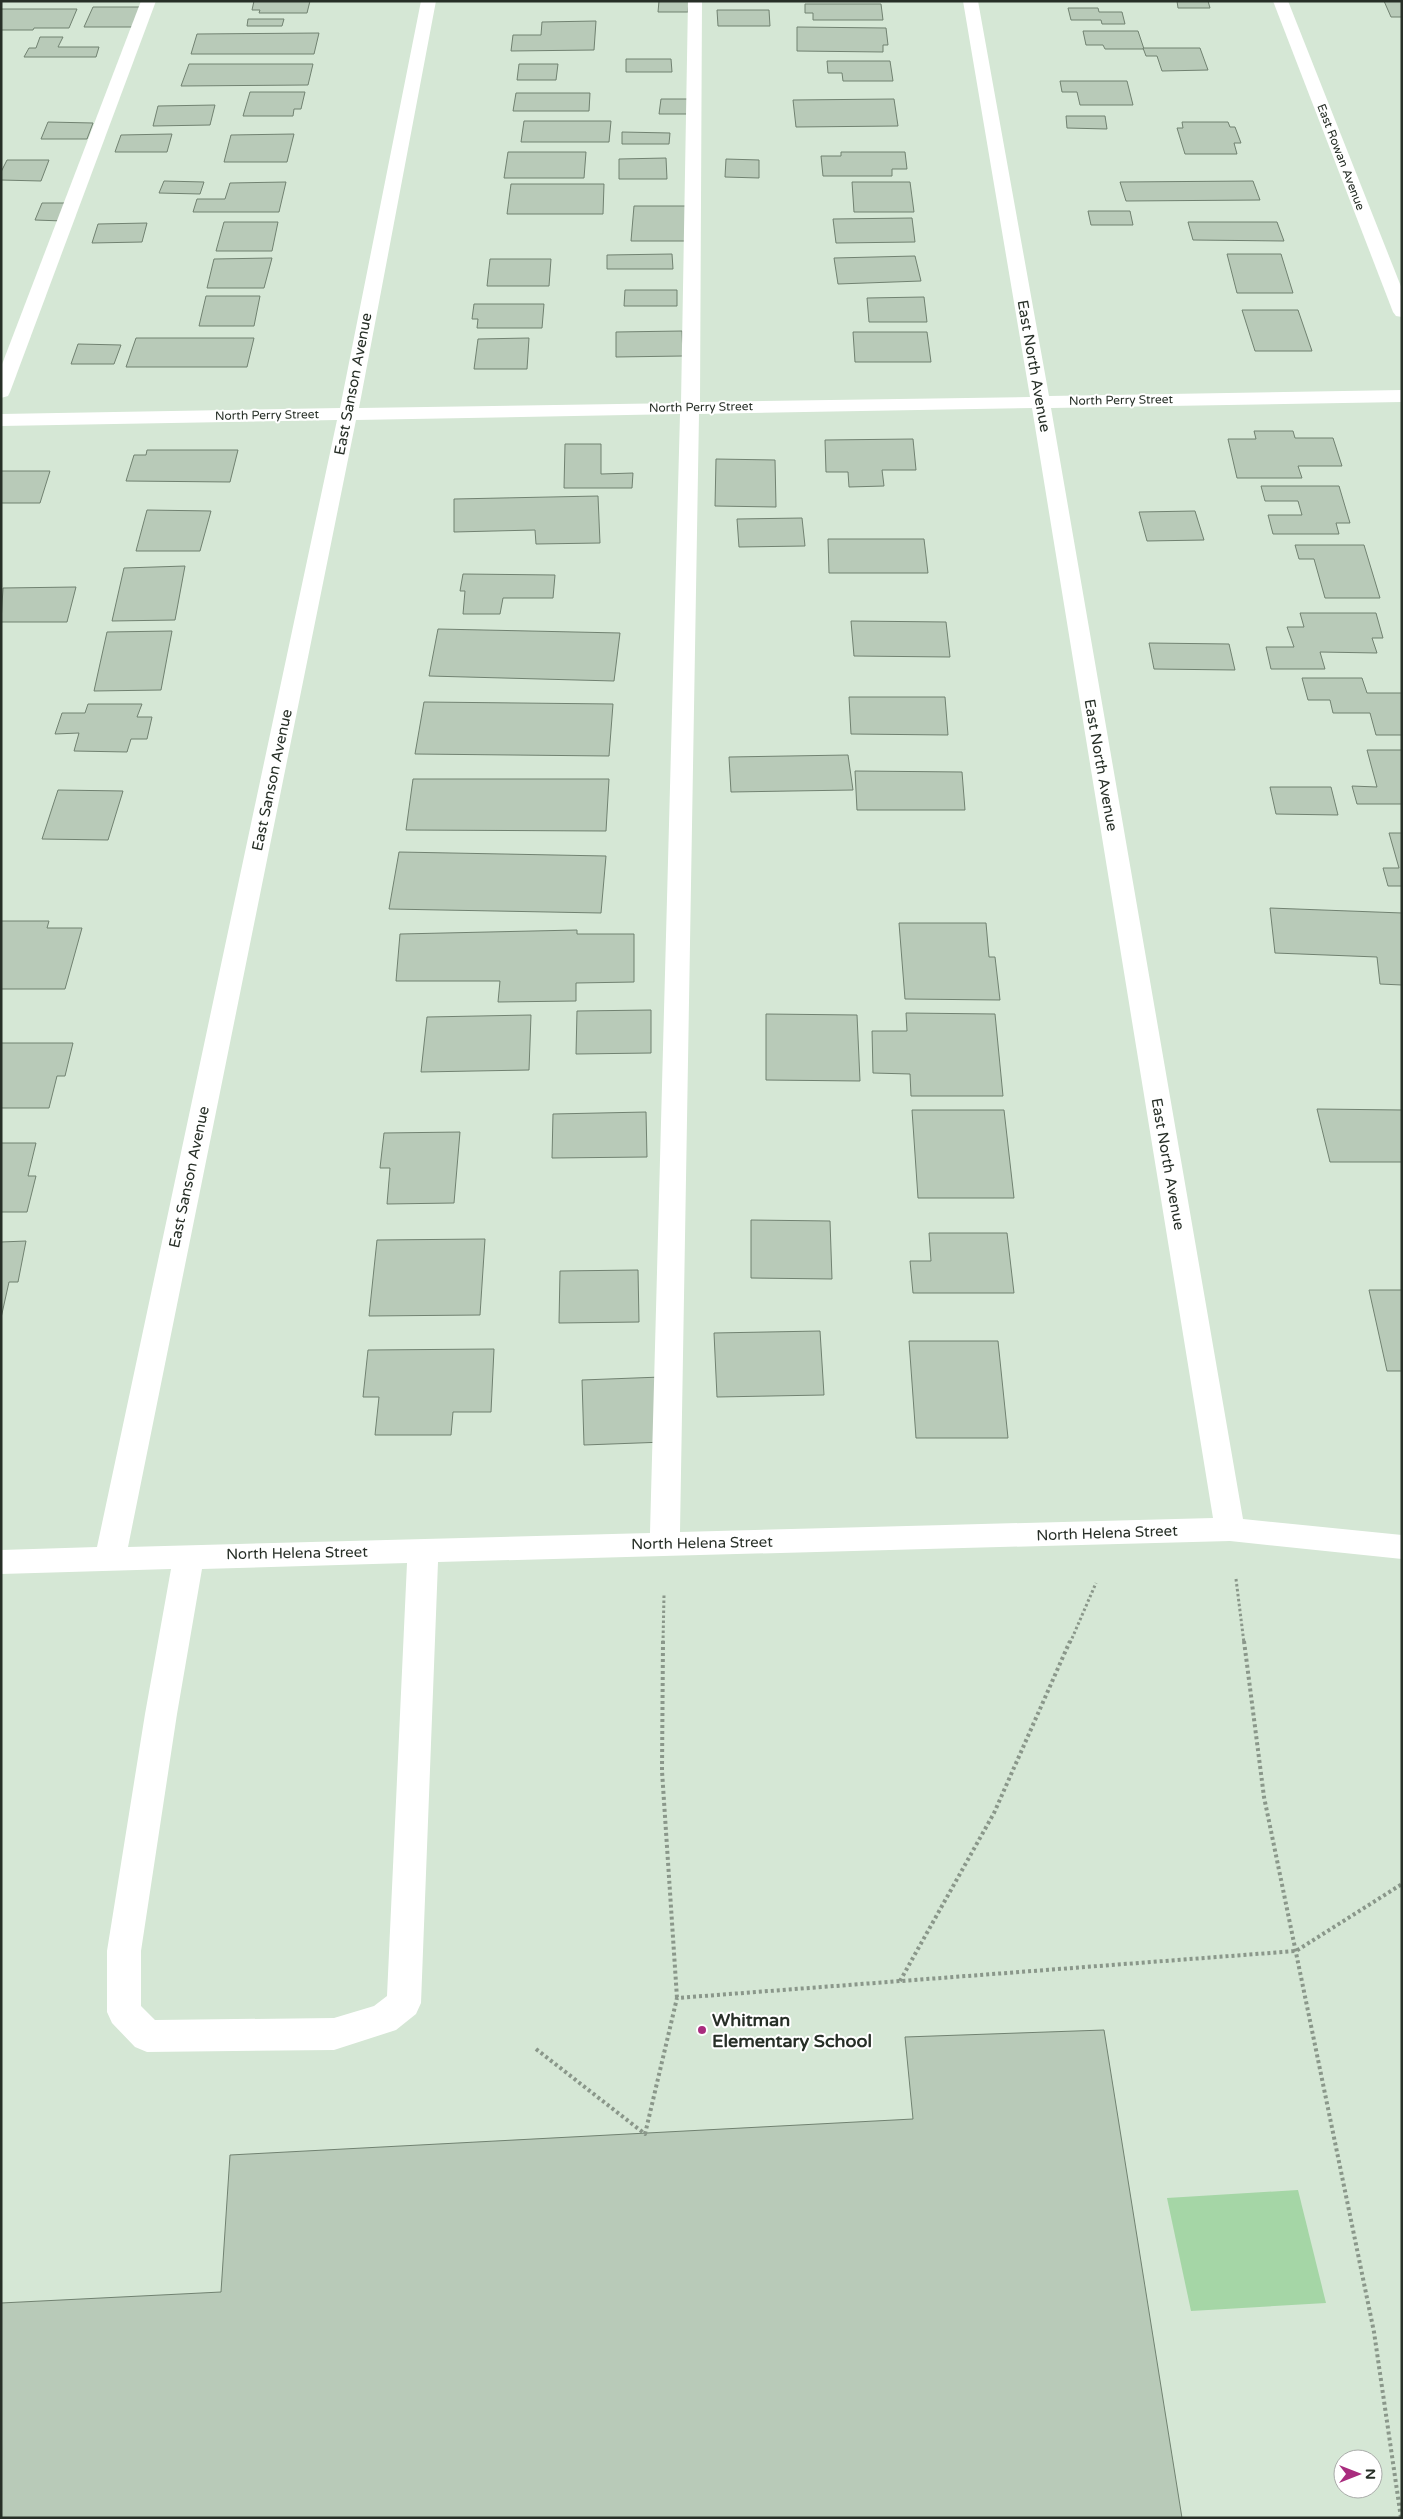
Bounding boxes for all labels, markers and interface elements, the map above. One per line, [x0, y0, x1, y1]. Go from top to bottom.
street label: East Rowan Avenue [1314, 102, 1368, 212]
street label: East North Avenue [1014, 299, 1054, 433]
street label: East Sanson Avenue [330, 311, 376, 457]
street label: North Perry Street [1069, 392, 1174, 408]
street label: North Perry Street [649, 399, 754, 415]
street label: North Perry Street [215, 407, 320, 423]
street label: East North Avenue [1081, 698, 1121, 832]
street label: East Sanson Avenue [248, 707, 296, 853]
street label: East North Avenue [1148, 1097, 1188, 1231]
street label: East Sanson Avenue [165, 1104, 213, 1250]
street label: North Helena Street [1036, 1522, 1178, 1544]
street label: North Helena Street [631, 1533, 773, 1553]
street label: North Helena Street [226, 1543, 368, 1563]
place label: Whitman Elementary School [712, 2009, 872, 2052]
marker: Whitman Elementary School [696, 2024, 708, 2036]
north arrow [1333, 2449, 1383, 2499]
text: N [1362, 2468, 1379, 2480]

